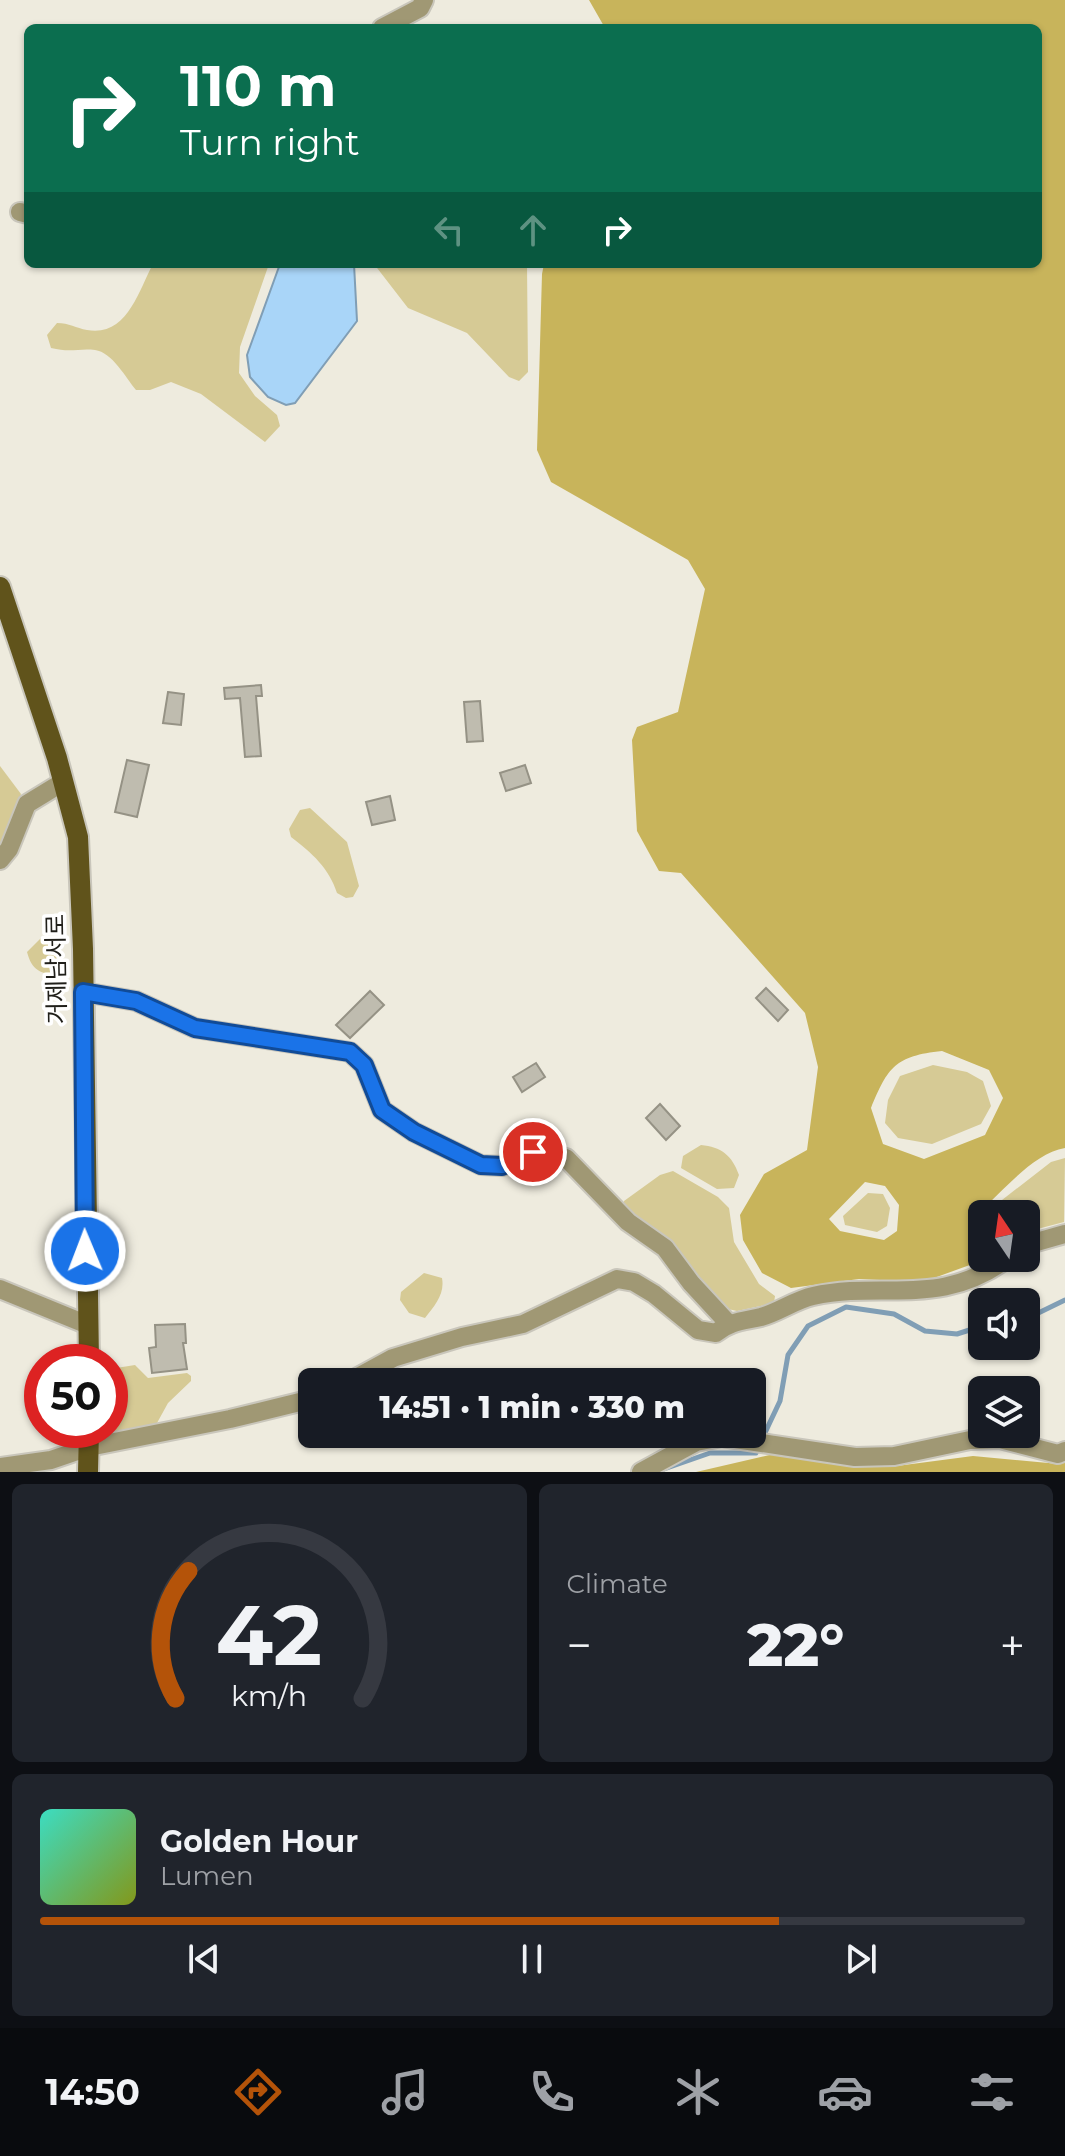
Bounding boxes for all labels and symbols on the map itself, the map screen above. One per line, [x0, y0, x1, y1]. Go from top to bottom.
street label: 거제남서로 [41, 914, 71, 1024]
pin [499, 1118, 567, 1186]
north arrow [968, 1200, 1040, 1272]
position arrow [43, 1209, 127, 1293]
speed limit sign: 50 [24, 1344, 128, 1448]

